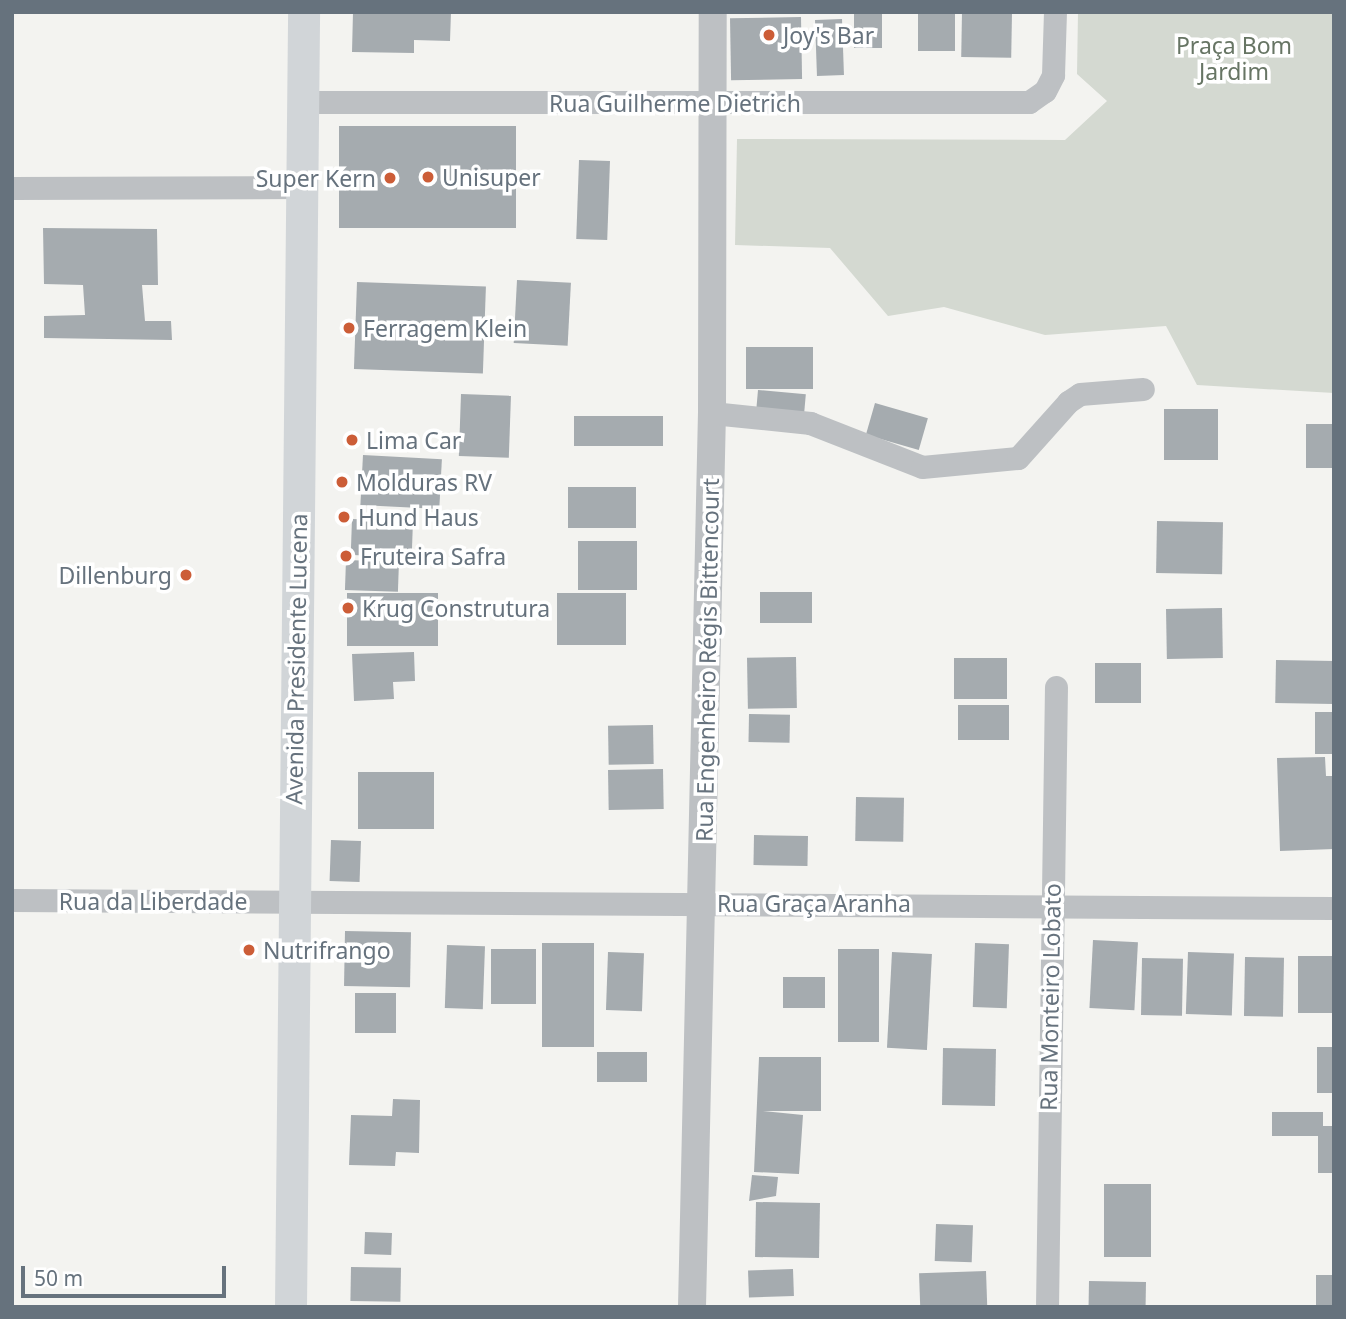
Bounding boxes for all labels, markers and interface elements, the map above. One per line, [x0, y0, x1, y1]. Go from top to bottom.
place label: Joy's Bar [783, 21, 874, 49]
marker: Joy's Bar [761, 27, 777, 43]
park label: Praça Bom Jardim [1176, 31, 1292, 85]
street label: Rua Guilherme Dietrich [549, 89, 801, 117]
place label: Unisuper [442, 163, 541, 191]
place label: Super Kern [256, 164, 376, 192]
marker: Unisuper [420, 169, 436, 185]
marker: Super Kern [382, 170, 398, 186]
place label: Ferragem Klein [363, 314, 527, 342]
marker: Ferragem Klein [341, 320, 357, 336]
place label: Lima Car [366, 426, 461, 454]
marker: Lima Car [344, 432, 360, 448]
place label: Molduras RV [356, 468, 492, 496]
marker: Molduras RV [334, 474, 350, 490]
street label: Rua Engenheiro Régis Bittencourt [690, 478, 724, 842]
place label: Hund Haus [358, 503, 479, 531]
marker: Hund Haus [336, 509, 352, 525]
street label: Avenida Presidente Lucena [280, 513, 312, 805]
place label: Fruteira Safra [360, 542, 506, 570]
marker: Fruteira Safra [338, 548, 354, 564]
place label: Dillenburg [58, 561, 172, 589]
marker: Dillenburg [178, 567, 194, 583]
place label: Krug Construtura [362, 594, 550, 622]
marker: Krug Construtura [340, 600, 356, 616]
street label: Rua Monteiro Lobato [1034, 883, 1066, 1111]
street label: Rua da Liberdade [59, 887, 247, 915]
street label: Rua Graça Aranha [717, 889, 911, 917]
place label: Nutrifrango [263, 936, 391, 964]
marker: Nutrifrango [241, 942, 257, 958]
scale bar [24, 1252, 229, 1296]
text: 50 m [34, 1264, 83, 1292]

